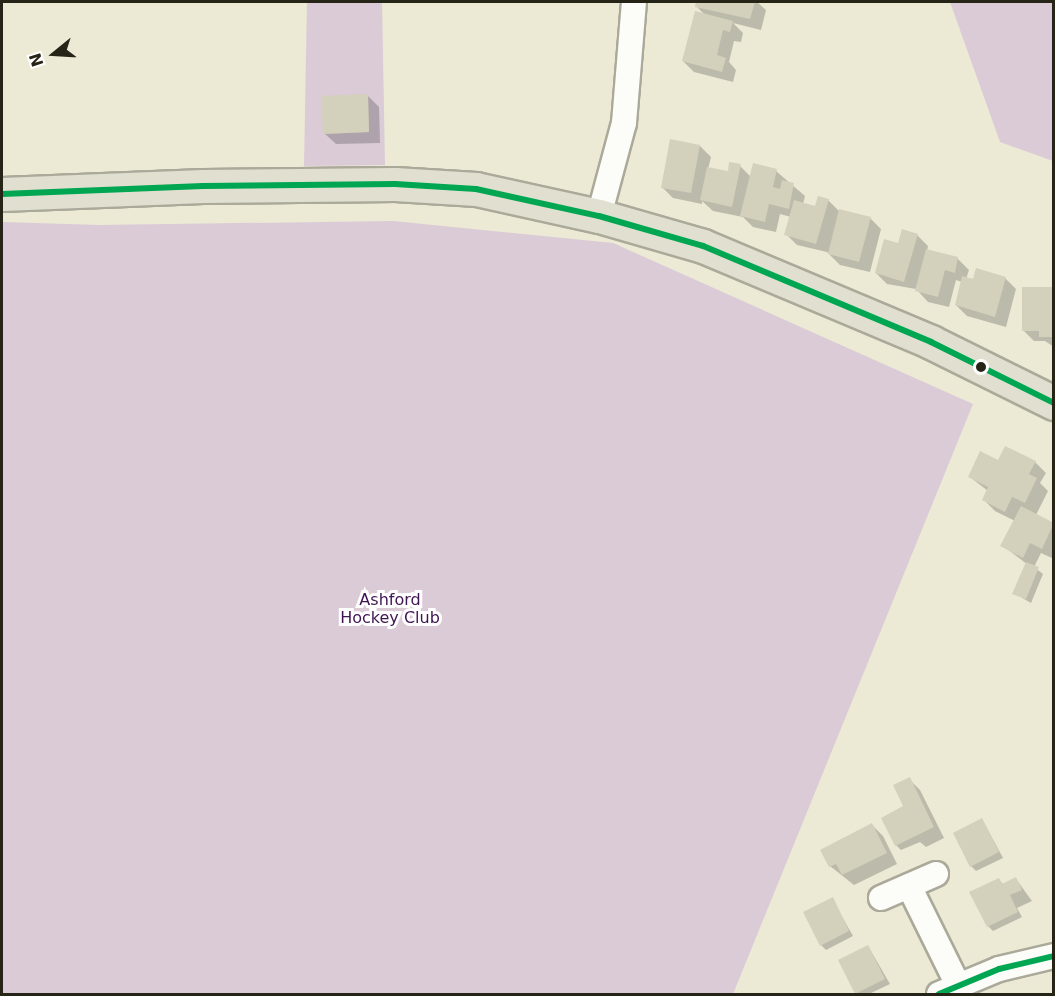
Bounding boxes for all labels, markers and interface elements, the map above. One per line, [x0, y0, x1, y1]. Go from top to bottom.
north arrow [24, 24, 84, 84]
text: N [25, 50, 48, 69]
unlabelled marker [975, 361, 987, 373]
park label: Ashford Hockey Club [340, 590, 440, 628]

